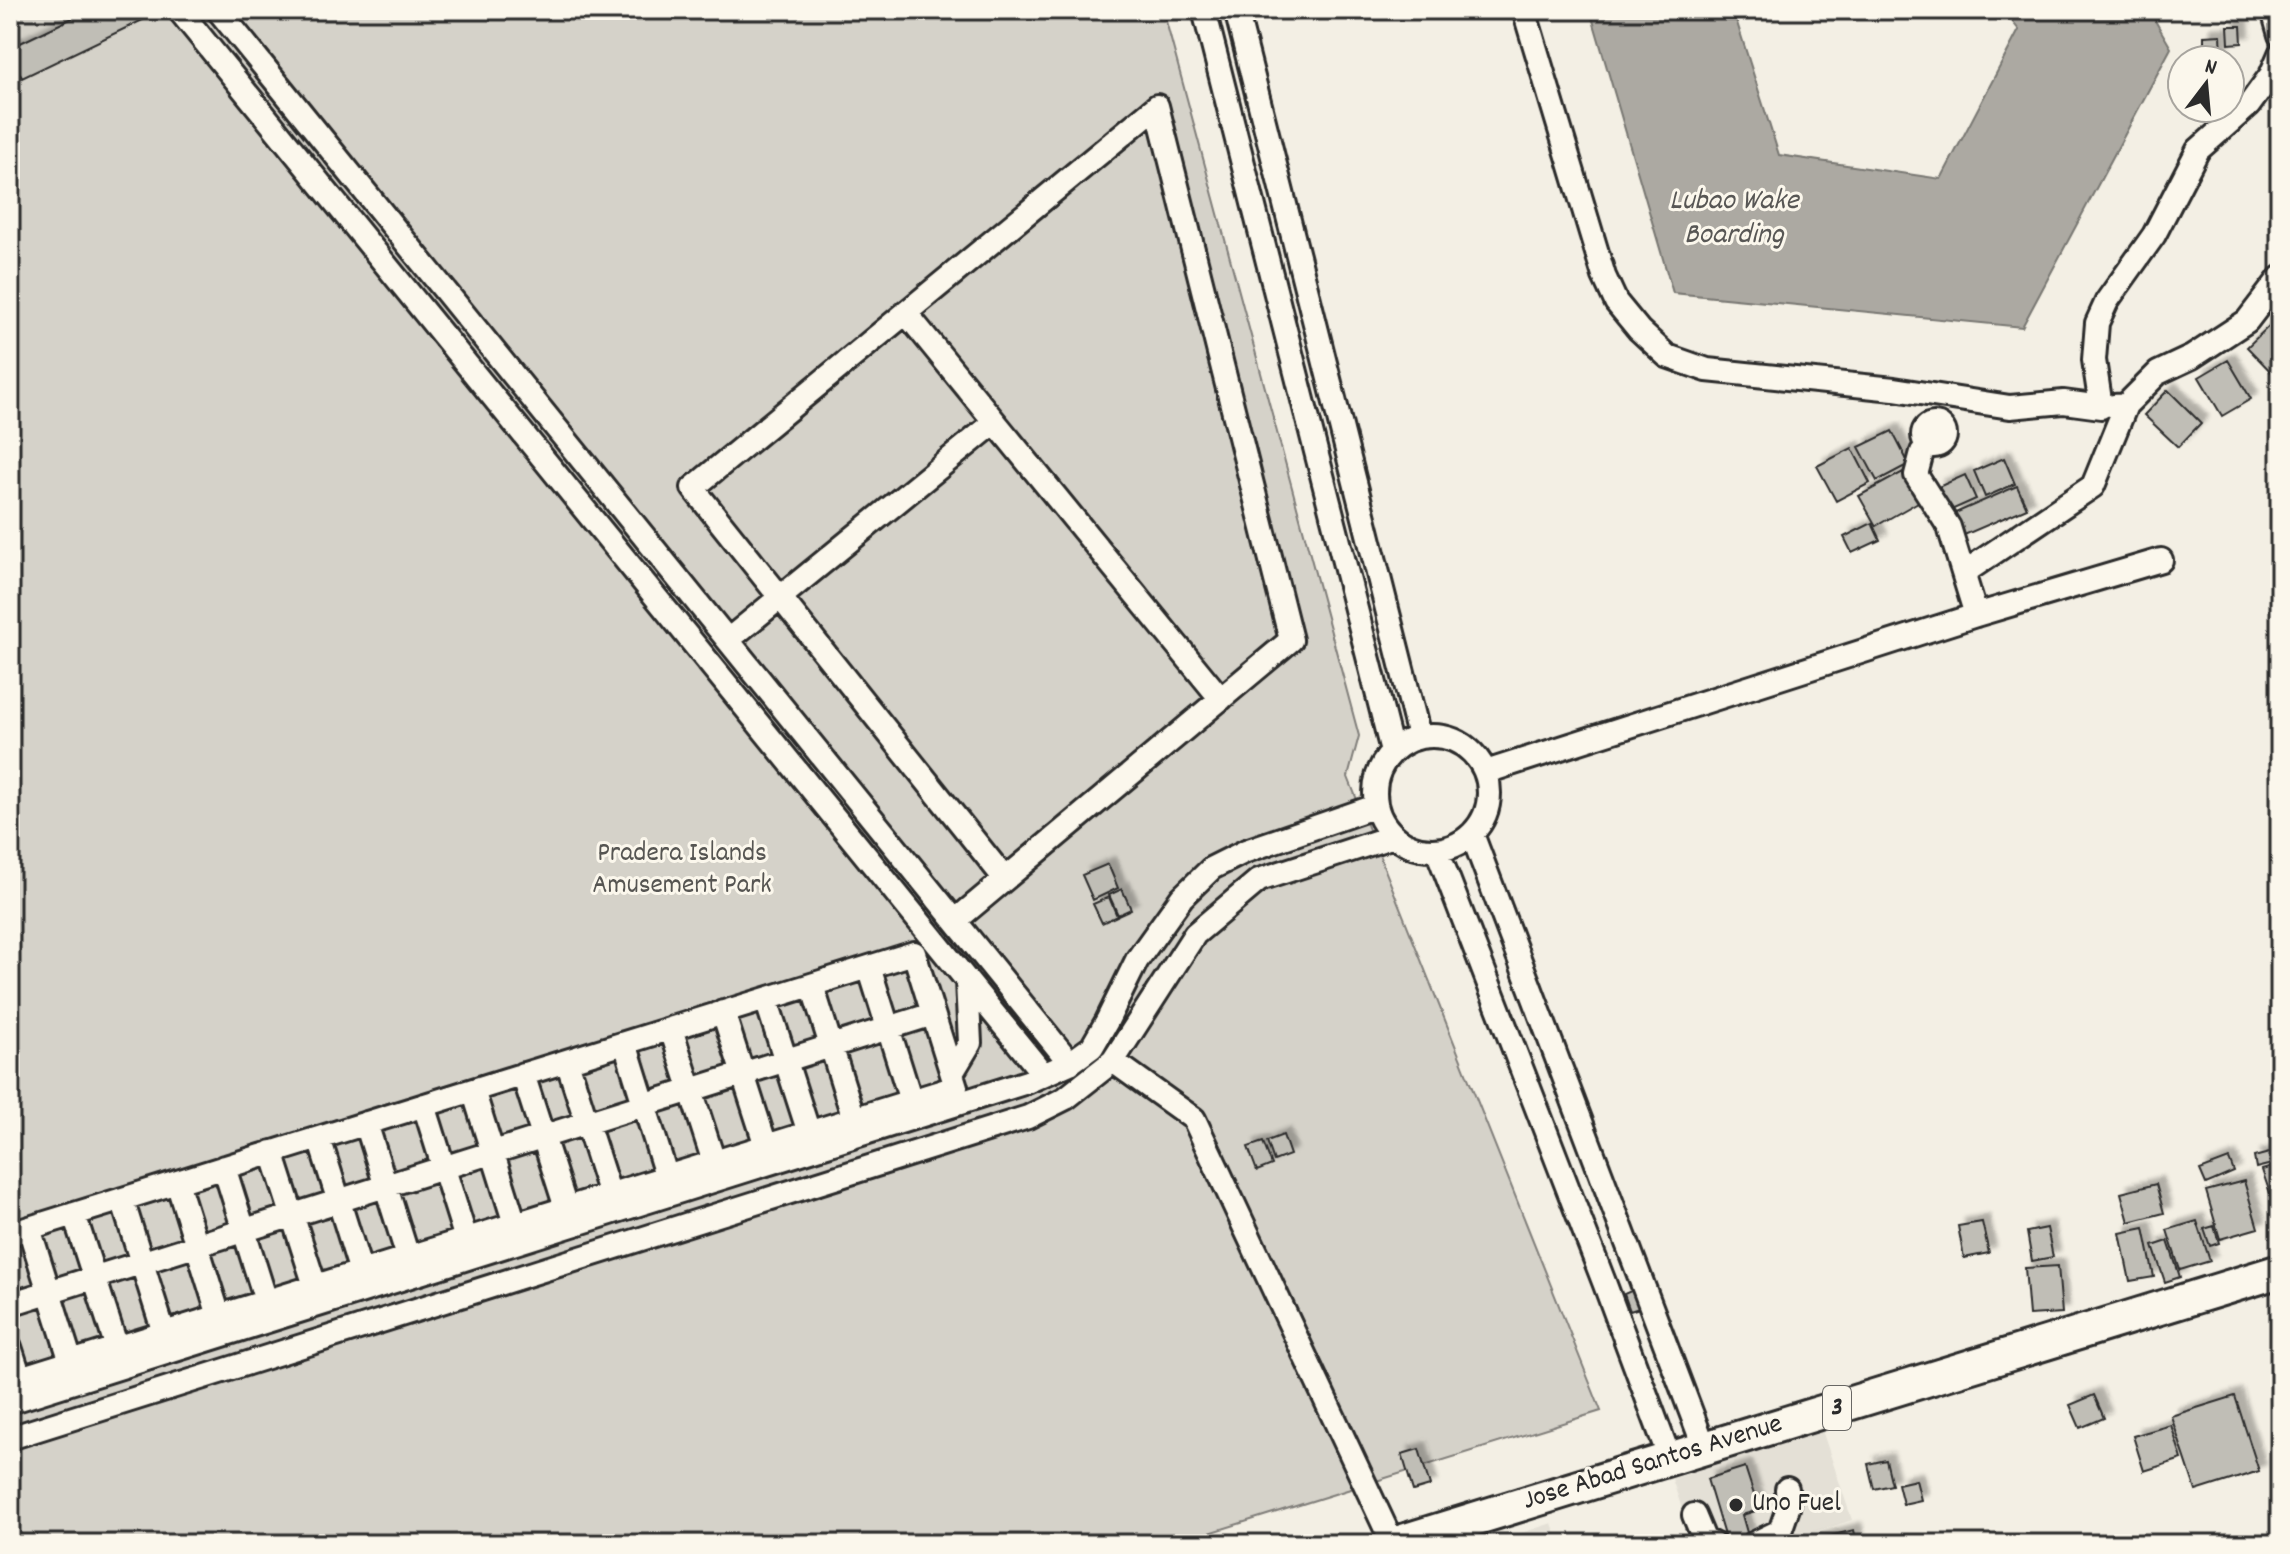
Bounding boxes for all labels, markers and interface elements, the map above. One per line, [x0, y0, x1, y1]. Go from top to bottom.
north arrow [2166, 44, 2246, 124]
text: N [2201, 52, 2220, 85]
water label: Lubao Wake Boarding [1669, 181, 1800, 258]
park label: Pradera Islands Amusement Park [592, 835, 772, 907]
road number: 3 [1823, 1386, 1851, 1430]
street label: Jose Abad Santos Avenue [1518, 1406, 1788, 1522]
place label: Uno Fuel [1752, 1485, 1841, 1525]
marker: Uno Fuel [1727, 1496, 1745, 1514]

